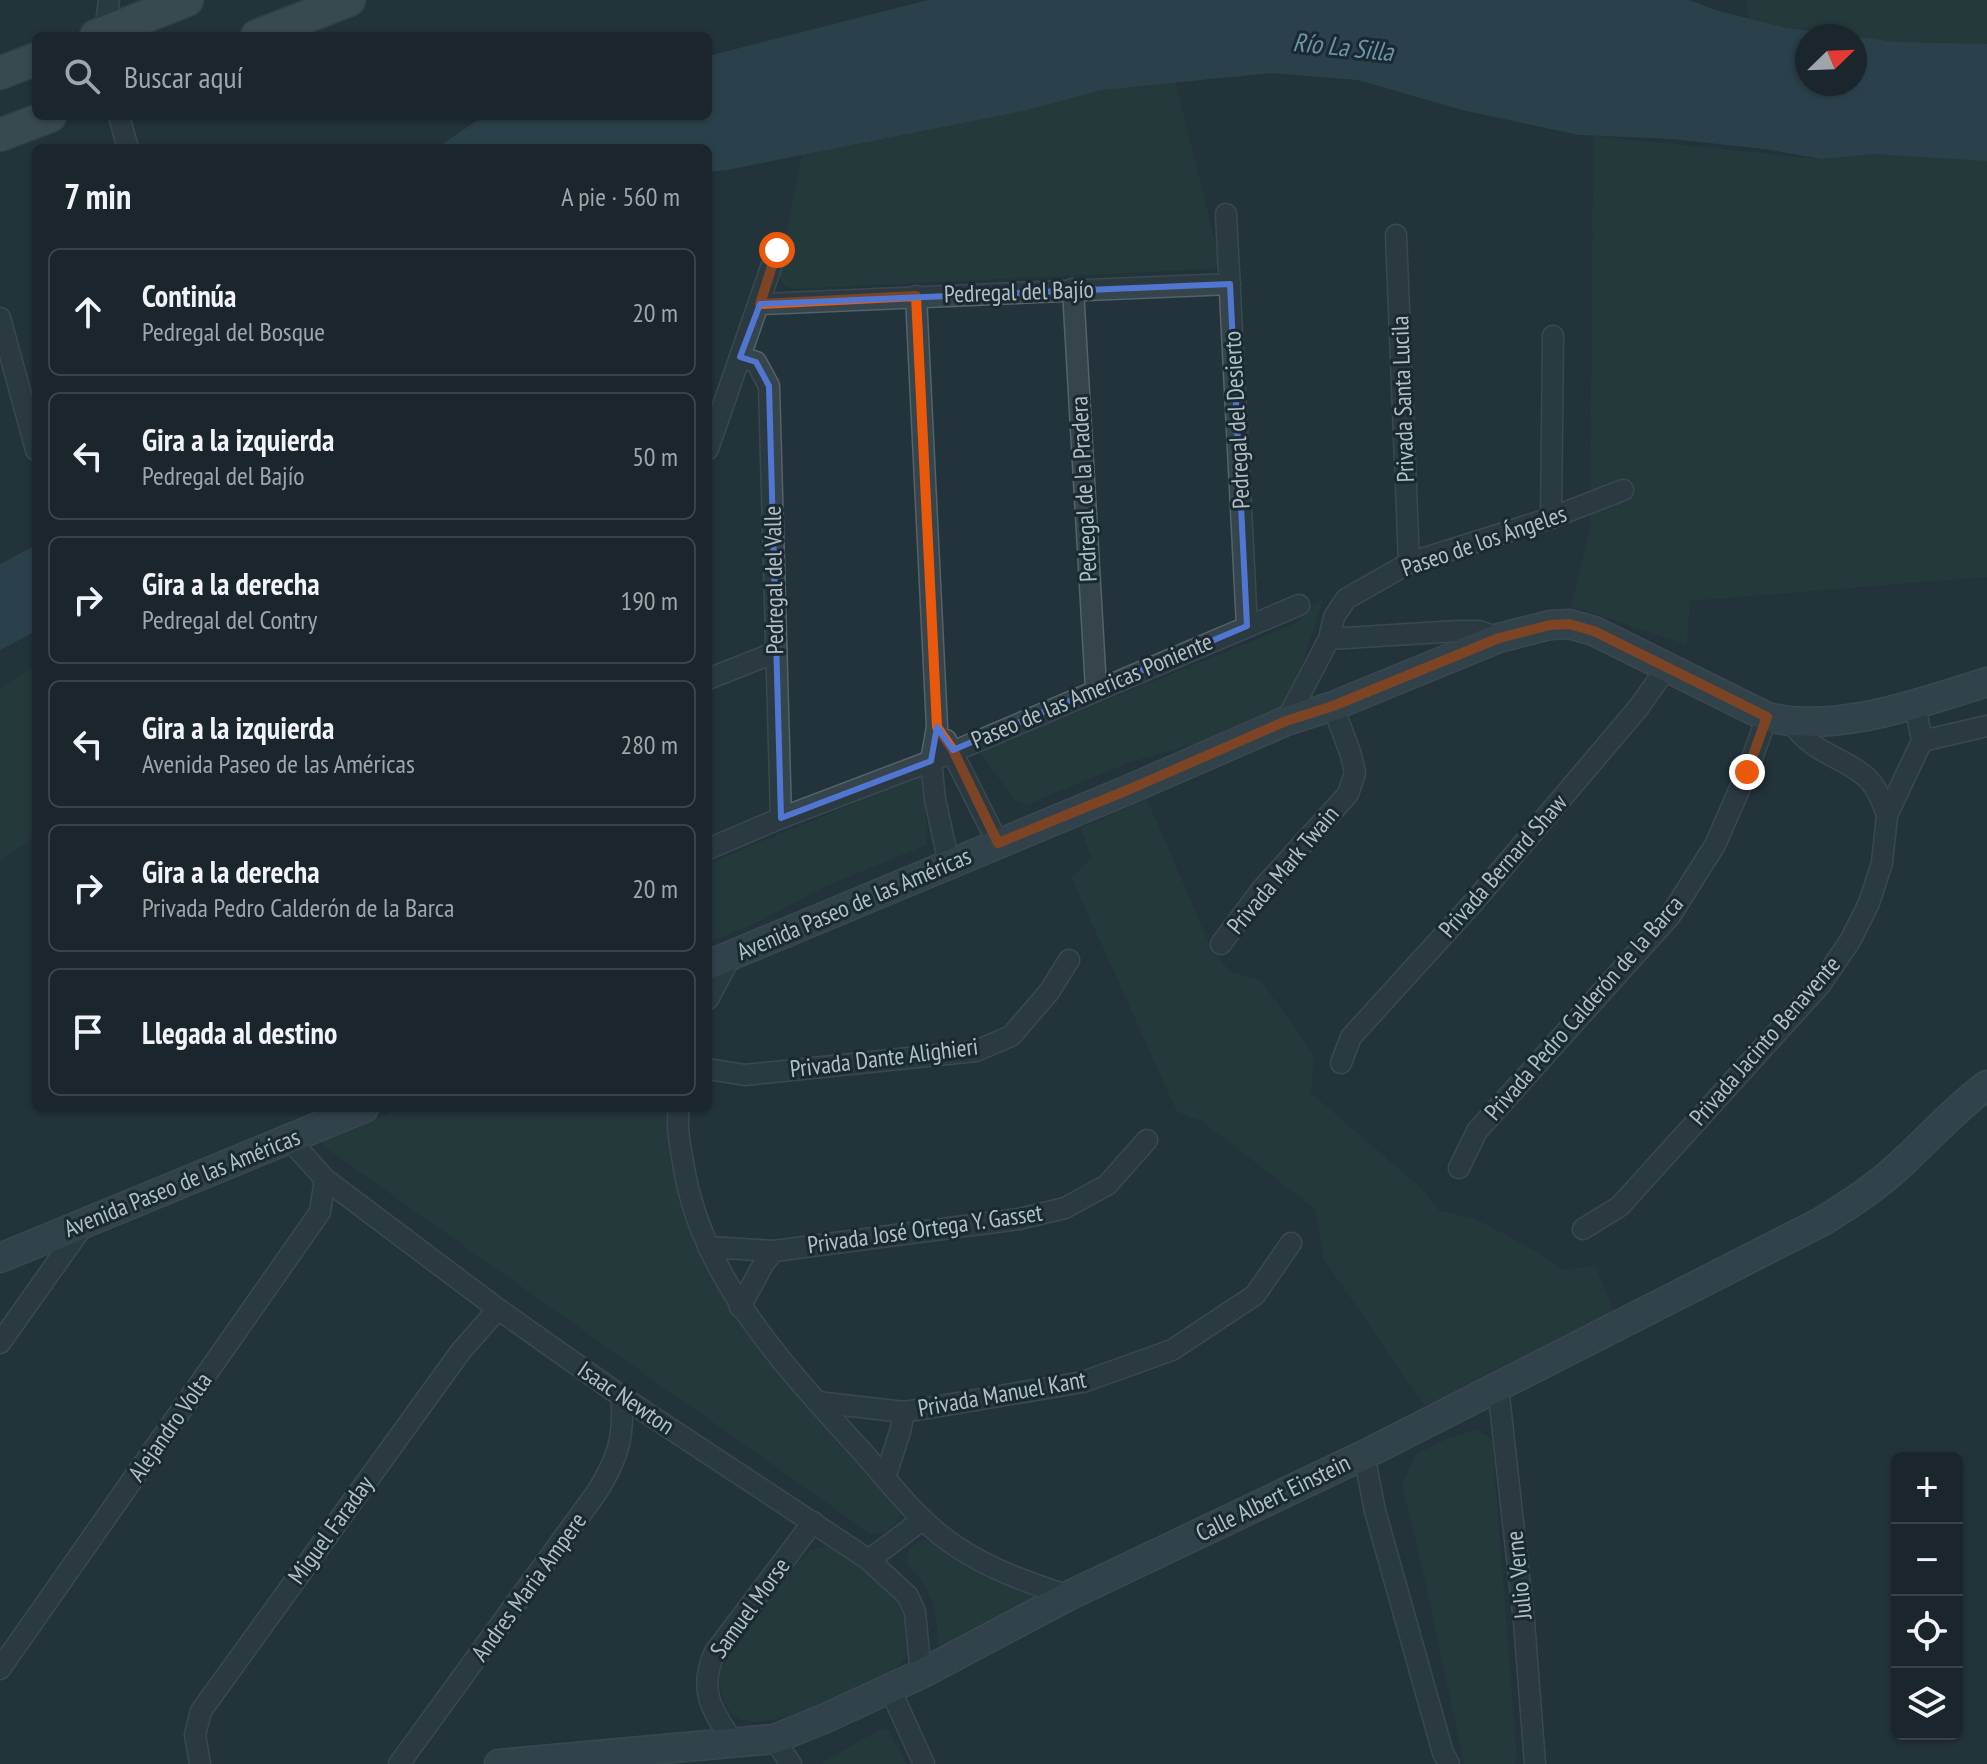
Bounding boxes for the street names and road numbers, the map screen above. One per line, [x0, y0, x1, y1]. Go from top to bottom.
street label: Pedregal del Bajío [943, 273, 1094, 310]
street label: Privada Santa Lucila [1384, 315, 1421, 483]
street label: Pedregal del Desierto [1216, 330, 1257, 510]
street label: Pedregal de la Pradera [1063, 395, 1104, 583]
street label: Paseo de los Ángeles [1397, 498, 1571, 583]
street label: Pedregal del Valle [757, 505, 790, 655]
street label: Paseo de las Americas Poniente [966, 626, 1217, 755]
street label: Privada Bernard Shaw [1432, 787, 1574, 944]
street label: Privada Mark Twain [1220, 799, 1345, 940]
street label: Avenida Paseo de las Américas [732, 840, 976, 967]
street label: Privada Pedro Calderón de la Barca [1477, 889, 1690, 1127]
street label: Privada Jacinto Benavente [1682, 949, 1847, 1132]
street label: Privada Dante Alighieri [788, 1031, 980, 1084]
street label: Avenida Paseo de las Américas [59, 1121, 304, 1244]
street label: Privada José Ortega Y. Gasset [805, 1197, 1045, 1260]
street label: Isaac Newton [572, 1354, 681, 1441]
street label: Privada Manuel Kant [915, 1363, 1089, 1424]
street label: Alejandro Volta [121, 1366, 218, 1487]
street label: Calle Albert Einstein [1190, 1447, 1355, 1548]
street label: Miguel Faraday [281, 1469, 380, 1590]
street label: Andres Maria Ampere [464, 1506, 593, 1667]
street label: Julio Verne [1498, 1529, 1539, 1622]
street label: Samuel Morse [703, 1551, 796, 1664]

